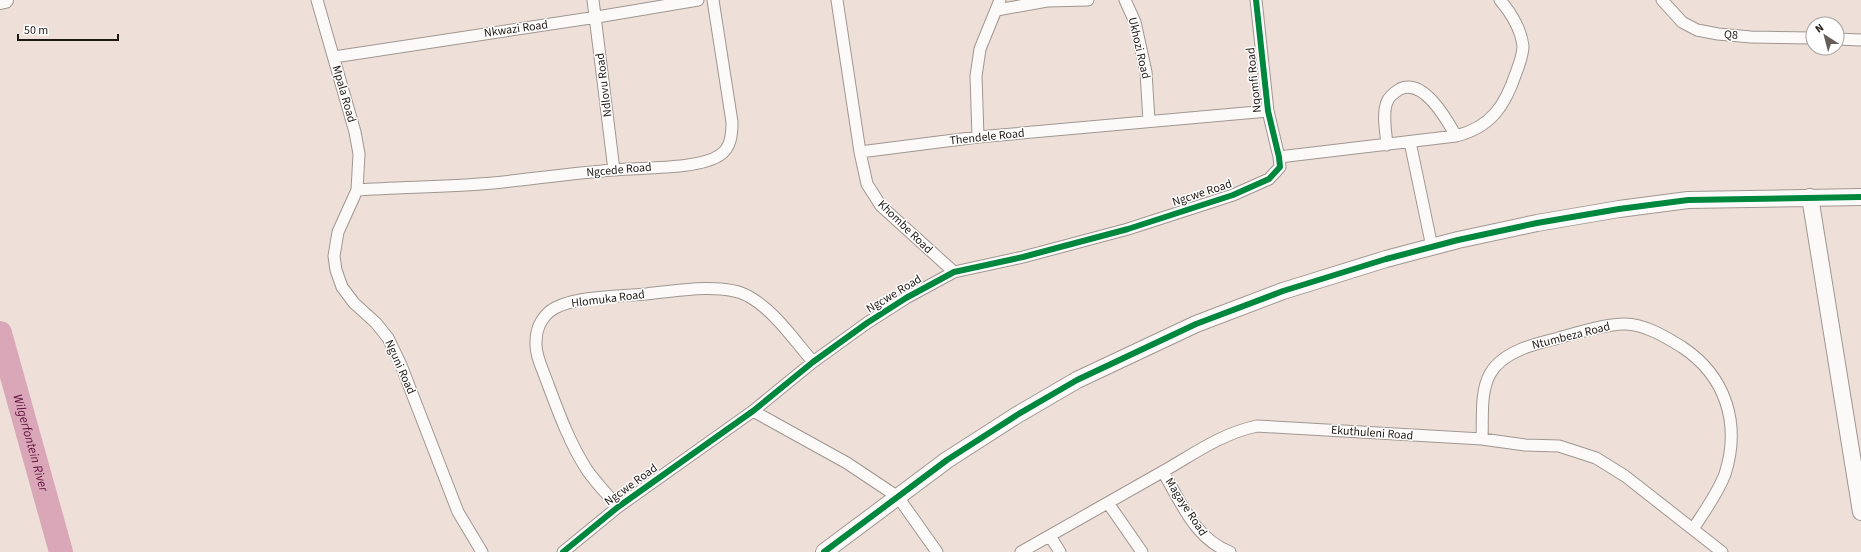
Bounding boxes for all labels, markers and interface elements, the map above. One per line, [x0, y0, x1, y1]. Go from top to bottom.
street label: Ukhozi Road [1124, 15, 1154, 81]
scale bar [18, 16, 118, 42]
street label: Nkwazi Road [483, 16, 549, 42]
north arrow [1805, 16, 1845, 56]
text: N [1812, 20, 1827, 37]
text: 50 m [24, 22, 48, 39]
street label: Q8 [1723, 26, 1739, 44]
street label: Nqomfi Road [1242, 47, 1266, 113]
street label: Ndlovu Road [592, 52, 616, 118]
street label: Mpala Road [328, 64, 360, 124]
street label: Thendele Road [949, 125, 1025, 149]
street label: Ngcede Road [586, 159, 652, 181]
street label: Ngcwe Road [1170, 175, 1234, 211]
street label: Khombe Road [874, 196, 936, 258]
street label: Ngcwe Road [863, 271, 925, 317]
street label: Hlomuka Road [570, 286, 646, 312]
street label: Ntumbeza Road [1530, 318, 1612, 354]
street label: Nguni Road [380, 337, 420, 397]
water label: Wilgerfontein River [8, 392, 53, 494]
street label: Ekuthuleni Road [1330, 422, 1414, 444]
street label: Ngcwe Road [601, 460, 661, 510]
street label: Magaye Road [1161, 475, 1211, 539]

